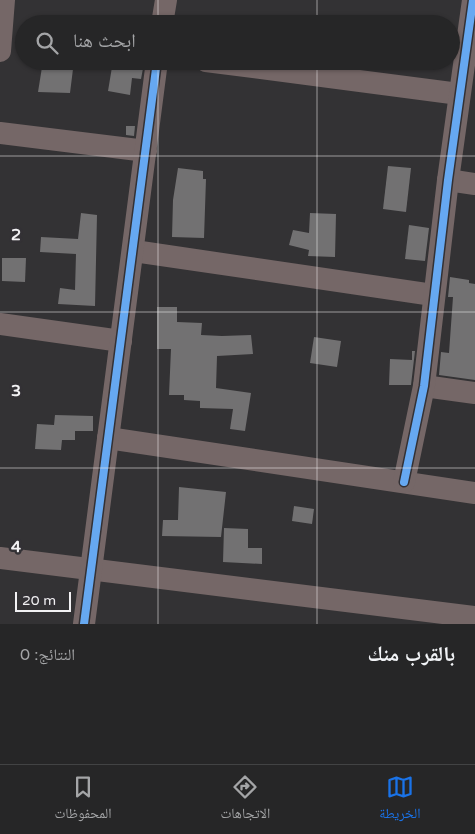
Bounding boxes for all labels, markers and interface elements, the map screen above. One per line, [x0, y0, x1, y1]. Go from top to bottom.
search box [15, 15, 460, 70]
icon: search [33, 29, 61, 57]
text: ابحث هنا [73, 30, 136, 52]
text: 2 [11, 225, 21, 245]
text: 3 [11, 381, 21, 401]
text: 4 [11, 537, 21, 557]
scale bar [15, 589, 71, 612]
text: 20 m [22, 592, 56, 609]
text: بالقرب منك [368, 642, 455, 667]
text: النتائج: 0 [20, 645, 75, 665]
tab: المحفوظات [55, 773, 111, 827]
tab: الاتجاهات [221, 773, 270, 827]
tab: الخريطة [379, 773, 420, 827]

